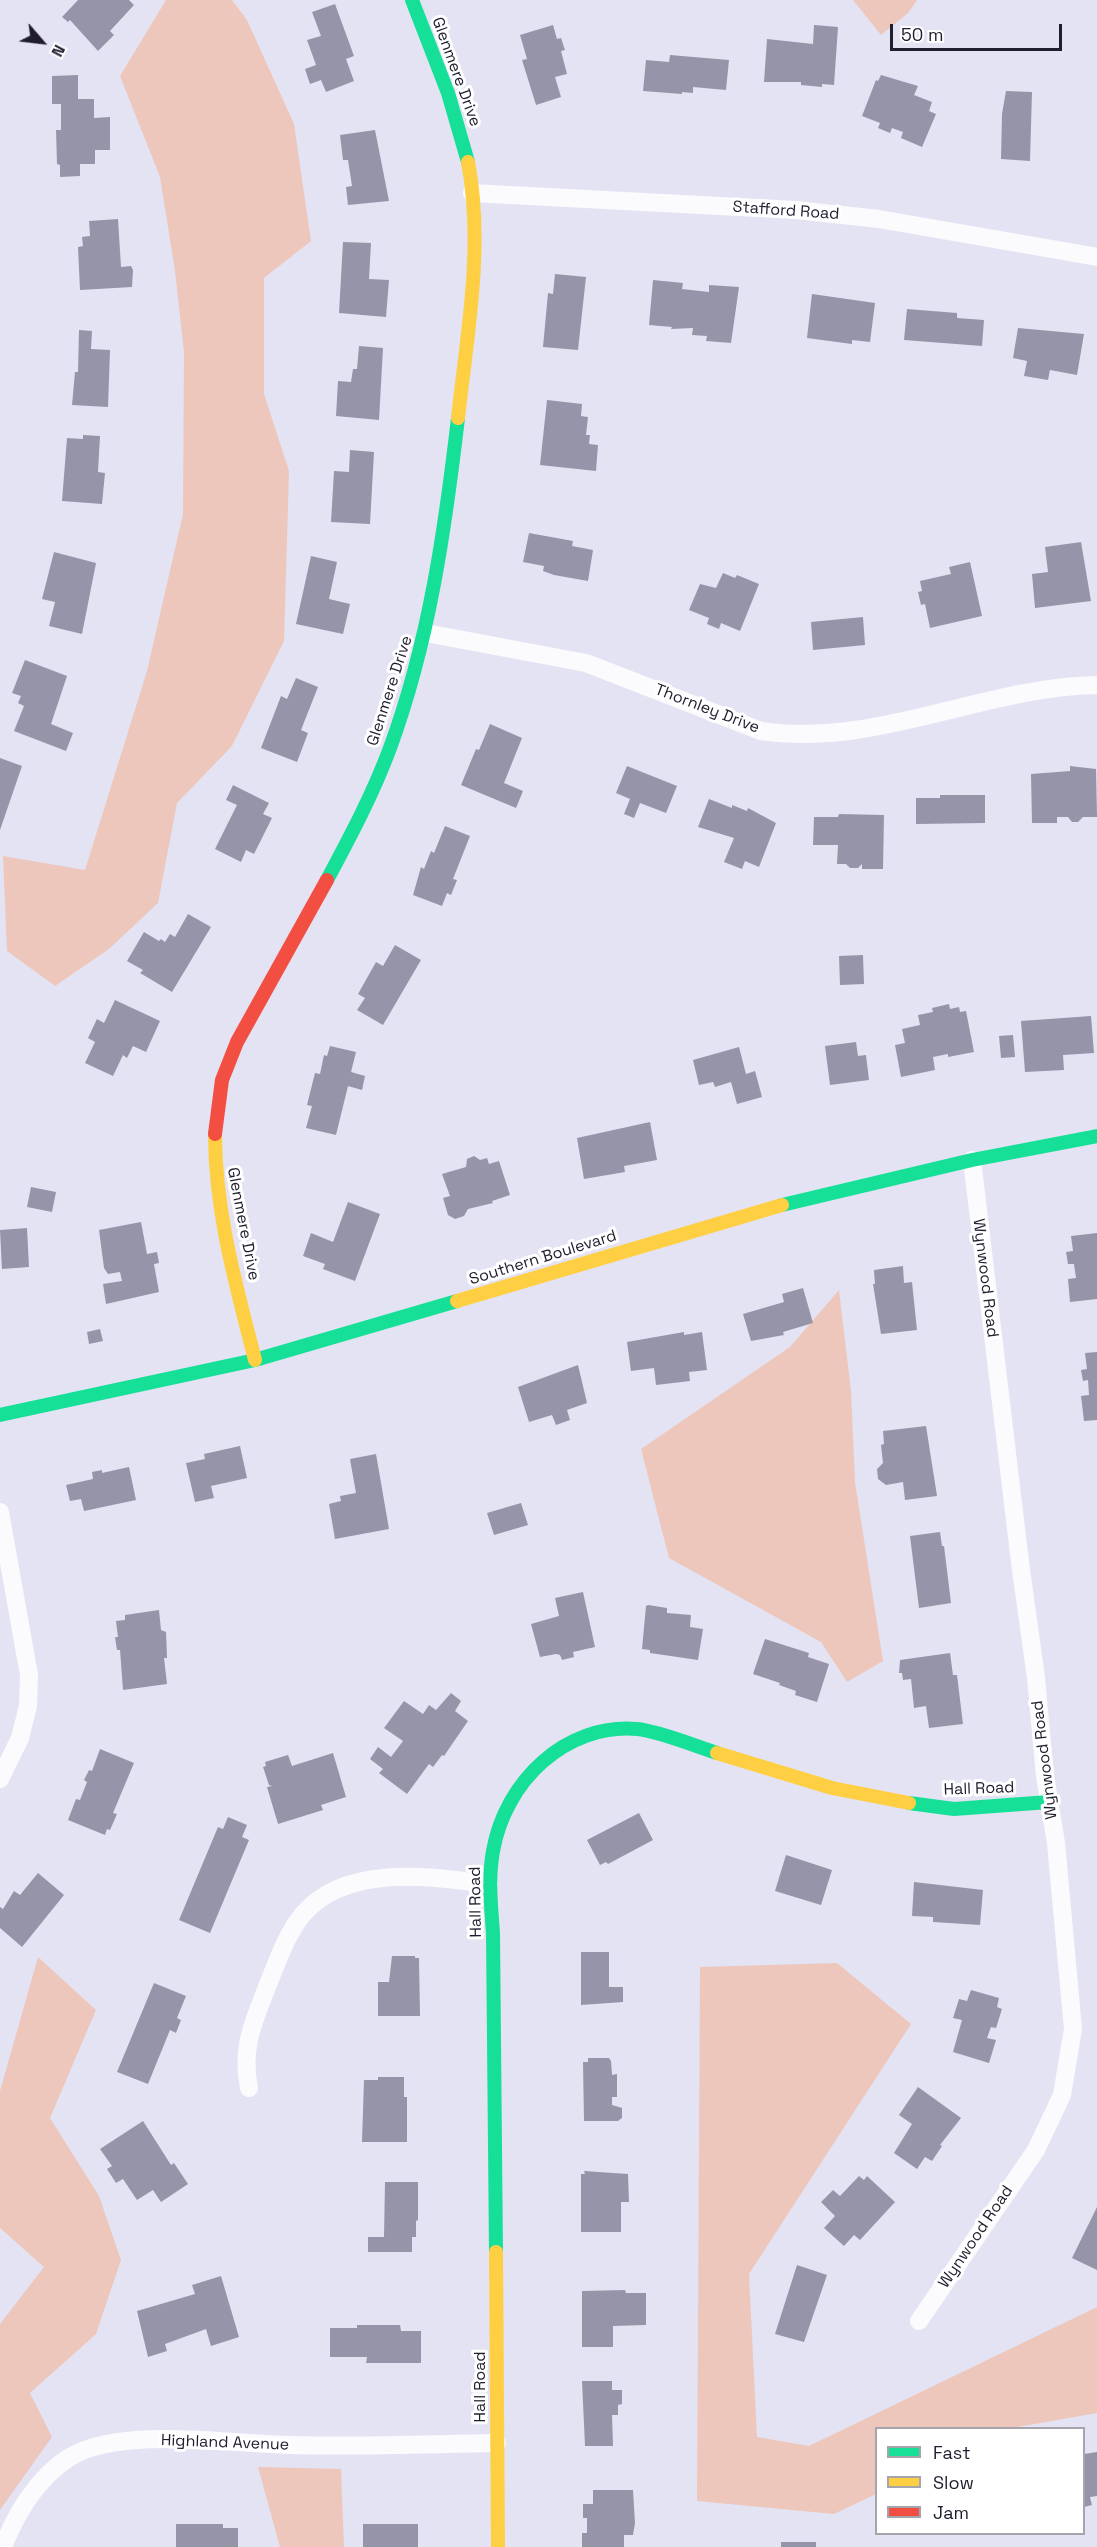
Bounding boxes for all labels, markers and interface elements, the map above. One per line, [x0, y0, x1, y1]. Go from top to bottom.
north arrow [12, 12, 72, 72]
scale bar [893, 12, 1066, 50]
street label: Glenmere Drive [427, 15, 485, 129]
text: 50 m [901, 23, 943, 46]
text: N [47, 41, 70, 60]
street label: Stafford Road [732, 198, 840, 224]
street label: Glenmere Drive [363, 634, 417, 748]
street label: Thornley Drive [652, 680, 762, 738]
street label: Glenmere Drive [223, 1166, 263, 1282]
street label: Wynwood Road [968, 1217, 1002, 1339]
street label: Southern Boulevard [467, 1226, 619, 1290]
street label: Wynwood Road [1028, 1699, 1062, 1821]
street label: Hall Road [943, 1778, 1015, 1800]
street label: Hall Road [466, 1866, 486, 1938]
street label: Wynwood Road [935, 2182, 1017, 2292]
street label: Hall Road [471, 2352, 491, 2422]
legend [875, 2427, 1085, 2535]
street label: Highland Avenue [161, 2431, 289, 2455]
text: Fast [933, 2441, 970, 2464]
text: Slow [933, 2471, 974, 2494]
text: Jam [933, 2501, 969, 2524]

